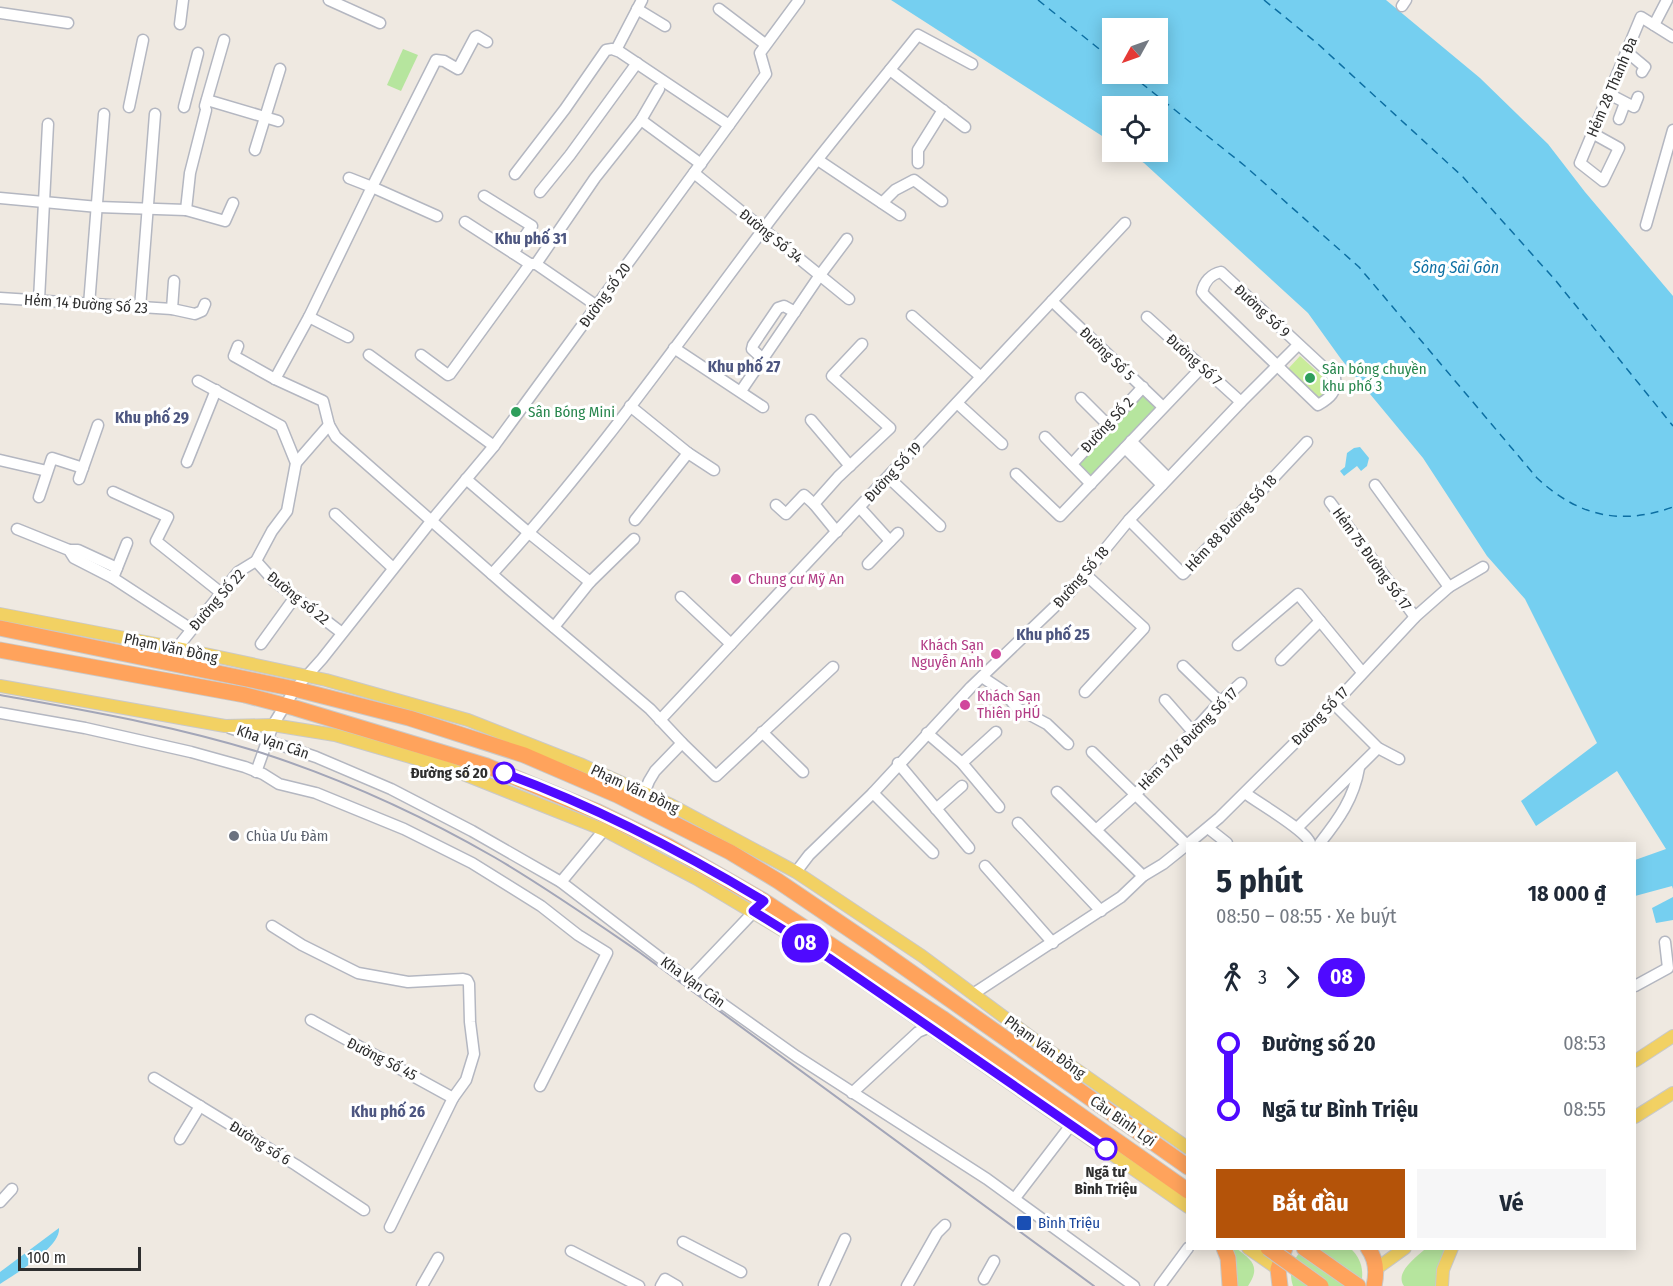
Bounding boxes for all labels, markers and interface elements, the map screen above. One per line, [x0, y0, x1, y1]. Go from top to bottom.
north arrow [1102, 18, 1168, 84]
map controls [1102, 18, 1168, 162]
street label: Hẻm 28 Thanh Đa [1583, 34, 1641, 140]
button: locate [1102, 96, 1168, 162]
street label: Đường Số 34 [736, 205, 806, 267]
district label: Khu phố 31 [495, 228, 567, 248]
water label: Sông Sài Gòn [1412, 258, 1499, 277]
street label: Đường số 20 [575, 259, 635, 331]
street label: Đường Số 9 [1230, 281, 1294, 341]
street label: Hẻm 14 Đường Số 23 [24, 291, 149, 317]
street label: Đường Số 5 [1076, 323, 1138, 385]
street label: Đường Số 7 [1163, 330, 1225, 390]
district label: Khu phố 27 [708, 356, 780, 376]
place label: Sân bóng chuyền khu phố 3 [1322, 360, 1427, 395]
marker: Sân bóng chuyền khu phố 3 [1303, 371, 1317, 385]
street label: Đường Số 2 [1077, 393, 1137, 456]
place label: Sân Bóng Mini [528, 403, 615, 421]
marker: Sân Bóng Mini [509, 405, 523, 419]
district label: Khu phố 29 [115, 407, 189, 427]
street label: Đường Số 19 [861, 438, 925, 506]
street label: Hẻm 88 Đường Số 18 [1182, 471, 1280, 575]
street label: Hẻm 75 Đường Số 17 [1329, 504, 1415, 614]
street label: Đường Số 18 [1049, 543, 1113, 611]
street label: Đường Số 22 [185, 565, 249, 634]
street label: Đường số 22 [263, 568, 333, 629]
place label: Chung cư Mỹ An [748, 570, 844, 588]
marker: Chung cư Mỹ An [729, 572, 743, 586]
district label: Khu phố 25 [1016, 624, 1090, 644]
street label: Phạm Văn Đồng [122, 629, 220, 667]
place label: Khách Sạn Nguyễn Anh [911, 636, 984, 671]
marker: Khách Sạn Nguyễn Anh [989, 647, 1003, 661]
street label: Đường Số 17 [1288, 683, 1352, 749]
street label: Hẻm 31/8 Đường Số 17 [1134, 684, 1242, 794]
place label: Khách Sạn Thiên pHÚ [977, 687, 1041, 722]
marker: Khách Sạn Thiên pHÚ [958, 698, 972, 712]
street label: Kha Vạn Cân [234, 721, 312, 763]
street label: Phạm Văn Đồng [588, 761, 682, 817]
marker: Đường số 20 [493, 762, 515, 784]
place label: Đường số 20 [410, 764, 488, 782]
place label: Chùa Ưu Đàm [246, 827, 328, 845]
marker: Chùa Ưu Đàm [227, 829, 241, 843]
text: 5 phút [1216, 861, 1303, 901]
text: 18 000 ₫ [1528, 880, 1606, 907]
text: 08:50 – 08:55 · Xe buýt [1216, 904, 1396, 928]
line badge: 08 [778, 924, 832, 962]
text: 08 [794, 930, 816, 956]
street label: Kha Vạn Cân [657, 953, 729, 1011]
icon: walk [1216, 961, 1249, 994]
icon: forward [1276, 961, 1309, 994]
text: 08 [1330, 964, 1353, 990]
text: 3 [1258, 965, 1267, 989]
street label: Phạm Văn Đồng [1001, 1012, 1089, 1082]
text: Đường số 20 [1262, 1030, 1376, 1057]
text: 08:53 [1563, 1031, 1606, 1055]
street label: Đường Số 45 [344, 1034, 420, 1084]
street label: Cầu Bình Lợi [1087, 1092, 1159, 1150]
text: Ngã tư Bình Triệu [1262, 1096, 1418, 1123]
text: 08:55 [1563, 1097, 1606, 1121]
district label: Khu phố 26 [351, 1101, 425, 1121]
street label: Đường số 6 [226, 1117, 294, 1169]
marker: Ngã tư Bình Triệu [1095, 1138, 1117, 1160]
place label: Ngã tư Bình Triệu [1075, 1163, 1137, 1198]
button: Bắt đầu [1216, 1169, 1405, 1238]
button: Vé [1417, 1169, 1606, 1238]
marker: Bình Triệu [1015, 1214, 1033, 1232]
place label: Bình Triệu [1038, 1214, 1100, 1232]
scale bar [18, 1244, 141, 1272]
text: 100 m [27, 1248, 66, 1267]

